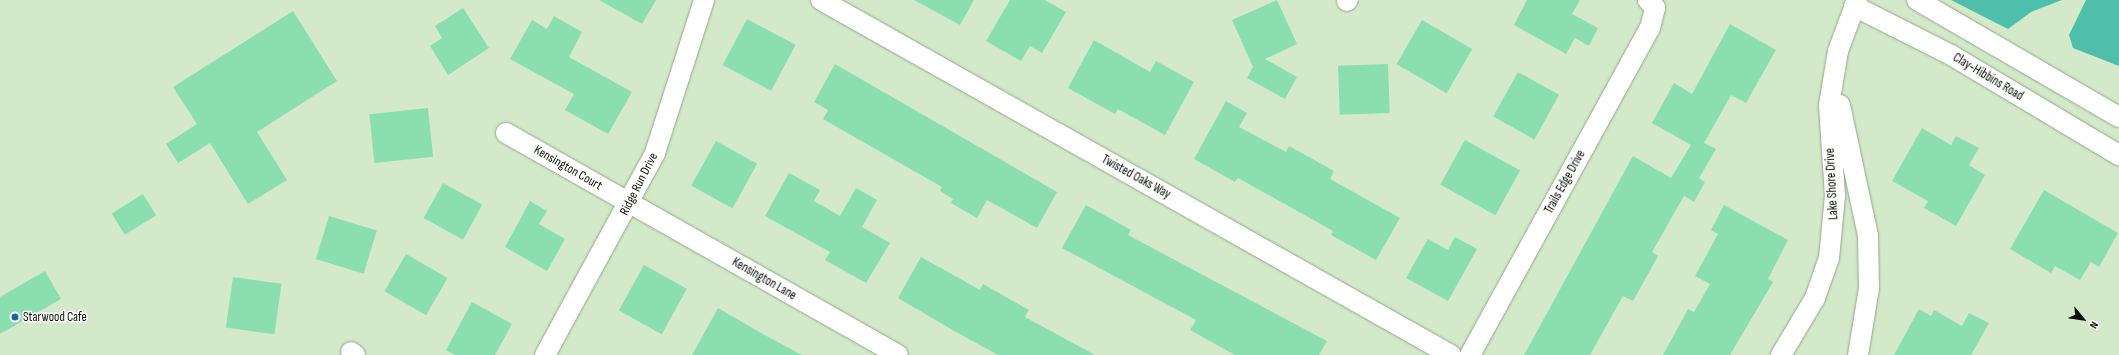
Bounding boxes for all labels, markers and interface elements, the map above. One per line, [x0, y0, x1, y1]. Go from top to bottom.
street label: Clay-Hibbins Road [1950, 50, 2026, 104]
street label: Kensington Court [531, 142, 605, 194]
street label: Trails Edge Drive [1541, 148, 1589, 216]
street label: Lake Shore Drive [1822, 148, 1842, 220]
street label: Ridge Run Drive [617, 150, 661, 218]
street label: Twisted Oaks Way [1099, 152, 1173, 202]
street label: Kensington Lane [729, 254, 799, 304]
north arrow [2063, 299, 2103, 339]
place label: Starwood Cafe [23, 309, 87, 325]
marker: Starwood Cafe [10, 312, 20, 322]
text: N [2087, 319, 2101, 331]

